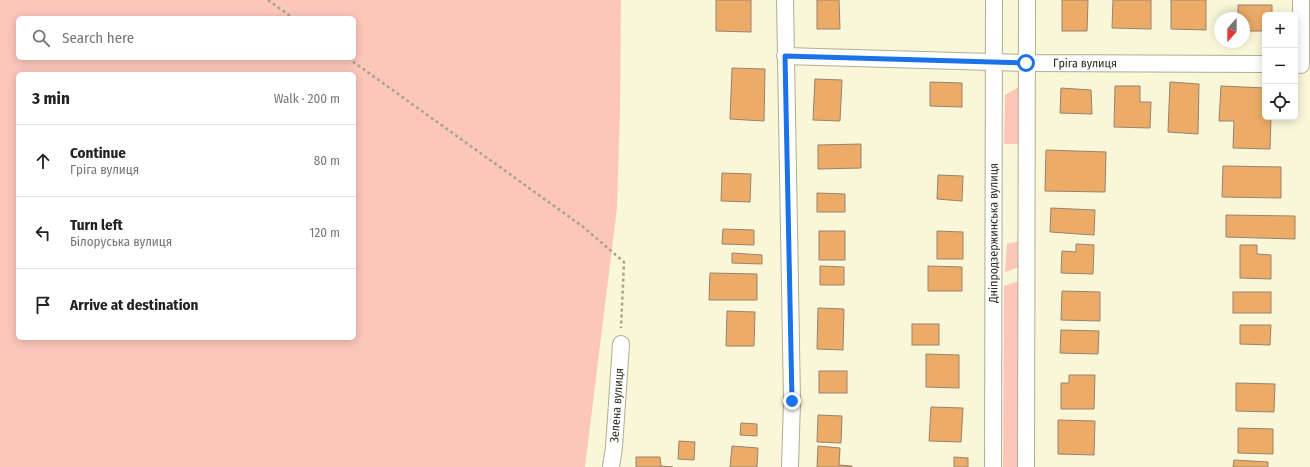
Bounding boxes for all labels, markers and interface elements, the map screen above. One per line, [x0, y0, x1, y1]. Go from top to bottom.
north arrow [1214, 12, 1250, 48]
map controls [1262, 12, 1298, 120]
button: + [1262, 12, 1298, 48]
search box [16, 16, 356, 60]
icon: search [30, 27, 52, 49]
text: Search here [62, 29, 134, 47]
button: − [1262, 48, 1298, 84]
route start [1017, 54, 1035, 72]
street label: Гріга вулиця [1053, 56, 1117, 70]
button: locate [1262, 84, 1298, 120]
text: 3 min [32, 88, 70, 109]
text: Walk · 200 m [274, 91, 340, 106]
text: Continue [70, 144, 126, 162]
icon: ahead [32, 150, 54, 172]
text: 80 m [314, 153, 340, 168]
text: Гріга вулиця [70, 162, 139, 177]
street label: Дніпродзержинська вулиця [986, 163, 1001, 304]
text: Turn left [70, 216, 123, 234]
icon: left [32, 222, 54, 244]
text: 120 m [309, 225, 340, 240]
text: Білоруська вулиця [70, 234, 172, 249]
icon: arrive [32, 294, 54, 316]
text: Arrive at destination [70, 296, 198, 314]
street label: Зелена вулиця [607, 368, 626, 443]
route end [783, 392, 801, 410]

